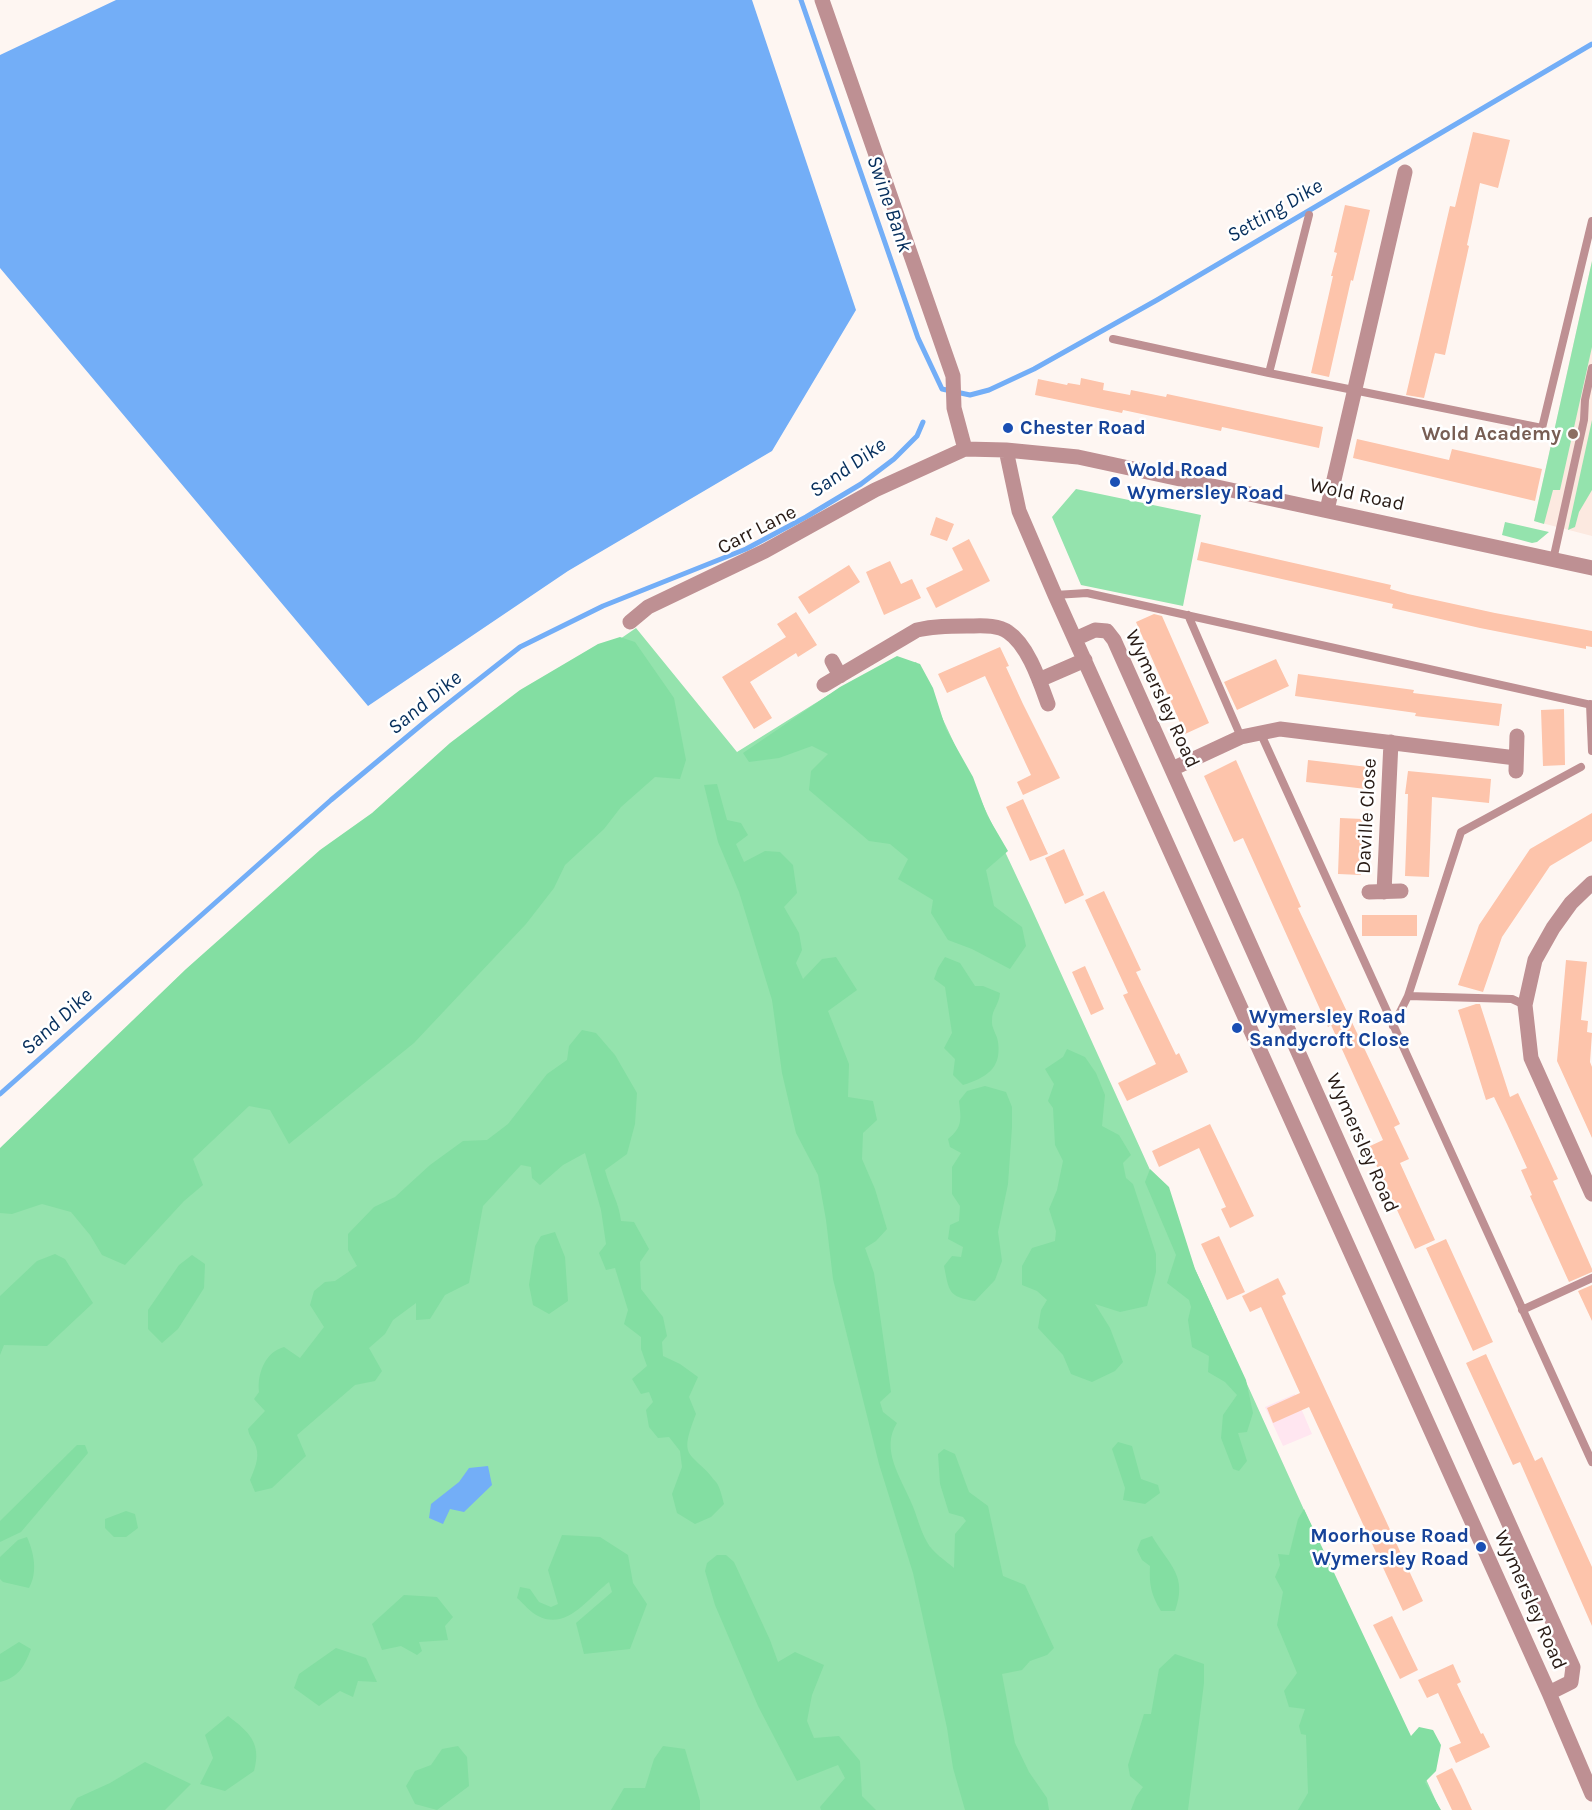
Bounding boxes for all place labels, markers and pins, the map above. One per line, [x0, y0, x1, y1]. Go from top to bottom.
place label: Chester Road [1020, 416, 1146, 440]
marker: Chester Road [1001, 421, 1015, 435]
place label: Wold Academy [1421, 422, 1561, 446]
marker: Wold Academy [1566, 427, 1580, 441]
place label: Wold Road Wymersley Road [1127, 458, 1284, 505]
marker: Wold Road Wymersley Road [1108, 475, 1122, 489]
place label: Wymersley Road Sandycroft Close [1249, 1005, 1410, 1052]
marker: Wymersley Road Sandycroft Close [1230, 1021, 1244, 1035]
place label: Moorhouse Road Wymersley Road [1310, 1524, 1469, 1571]
marker: Moorhouse Road Wymersley Road [1474, 1540, 1488, 1554]

